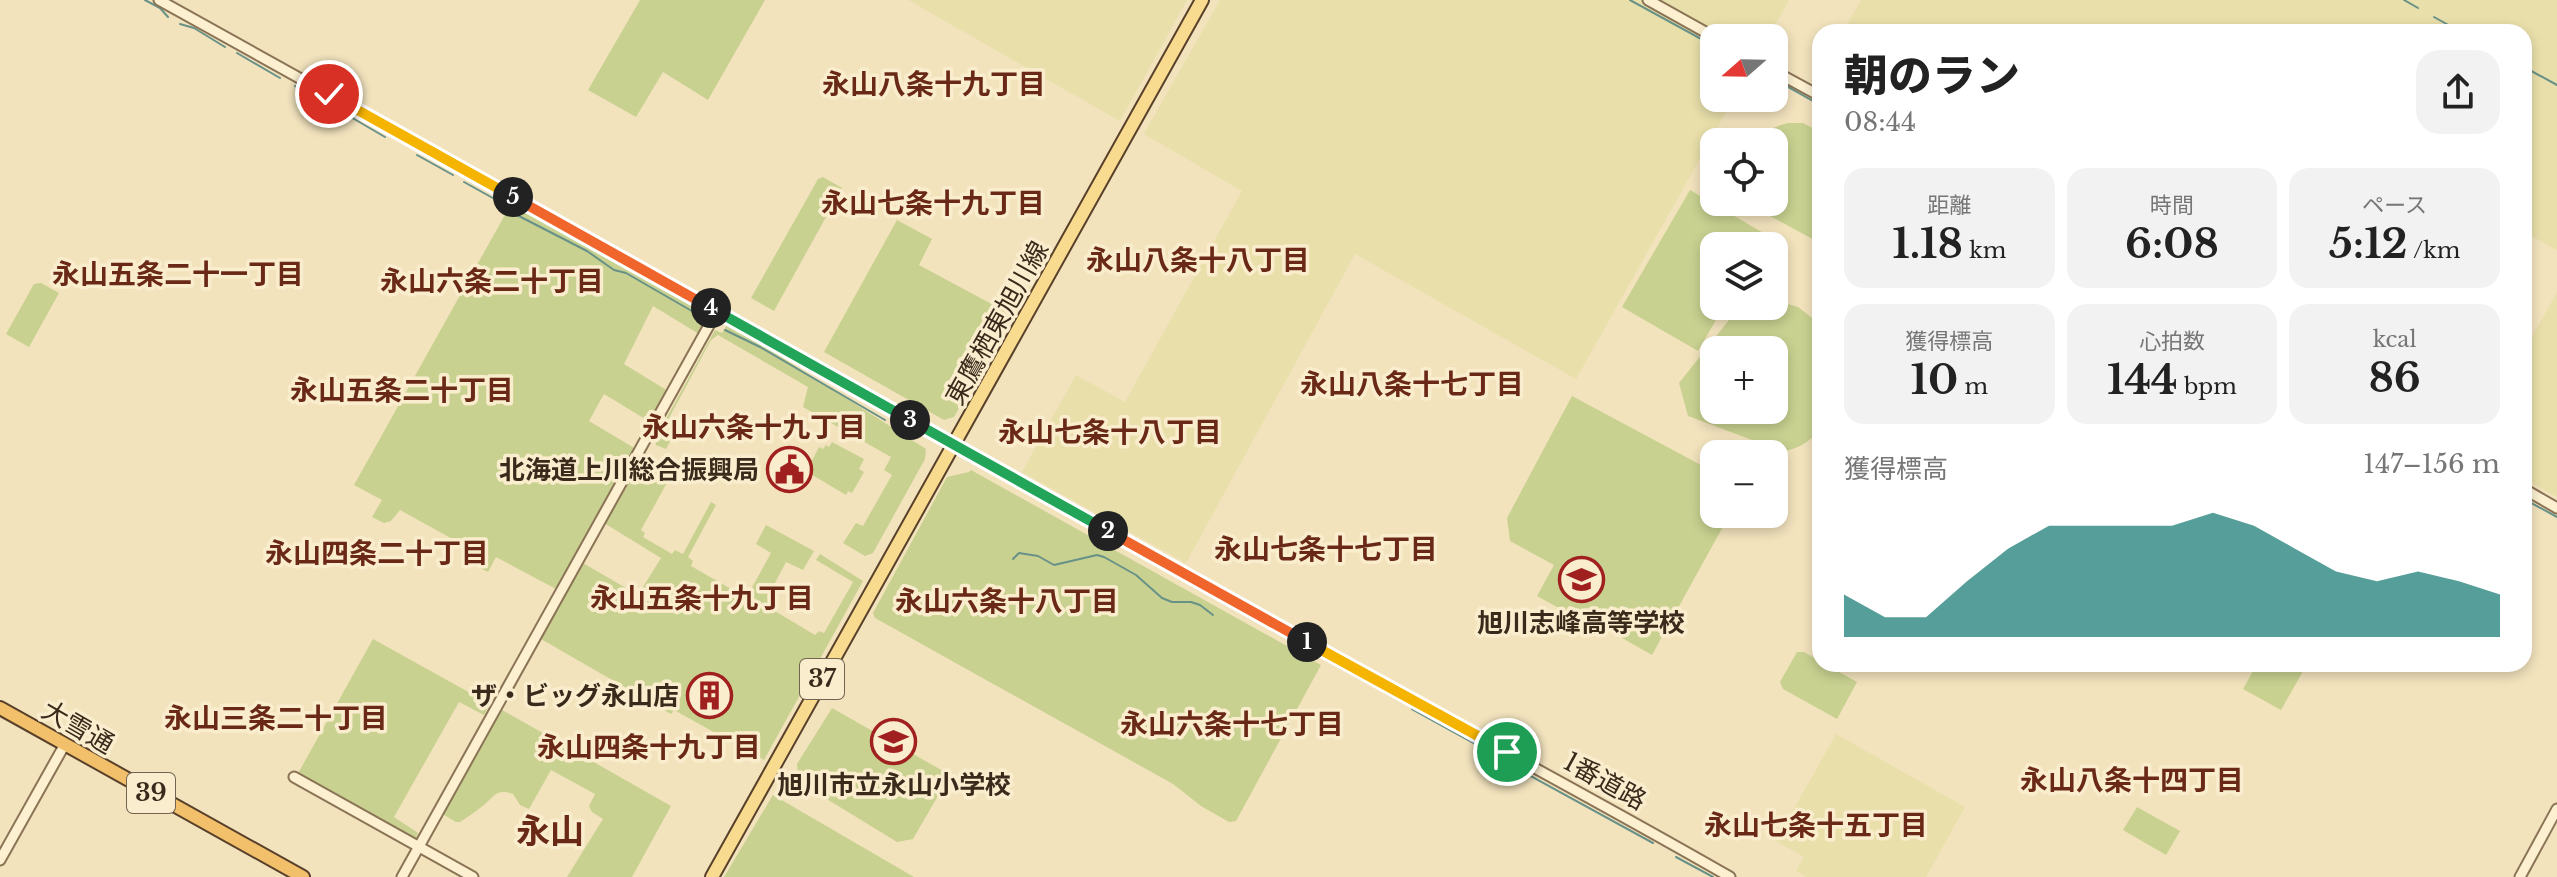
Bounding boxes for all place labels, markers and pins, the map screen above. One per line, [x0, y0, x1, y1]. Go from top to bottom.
pin [295, 60, 363, 128]
pin: 5 [493, 177, 533, 217]
pin: 4 [691, 288, 731, 328]
pin: 3 [890, 400, 930, 440]
public building icon: 北海道上川総合振興局 [766, 446, 814, 494]
place label: 北海道上川総合振興局 [499, 454, 759, 486]
pin: 2 [1088, 511, 1128, 551]
school or university icon: 旭川志峰高等学校 [1557, 556, 1605, 604]
place label: 旭川志峰高等学校 [1477, 607, 1685, 639]
pin: 1 [1287, 622, 1327, 662]
building icon: ザ・ビッグ永山店 [686, 672, 734, 720]
place label: ザ・ビッグ永山店 [471, 680, 679, 712]
school or university icon: 旭川市立永山小学校 [870, 718, 918, 766]
pin [1473, 718, 1541, 786]
place label: 旭川市立永山小学校 [777, 769, 1011, 801]

